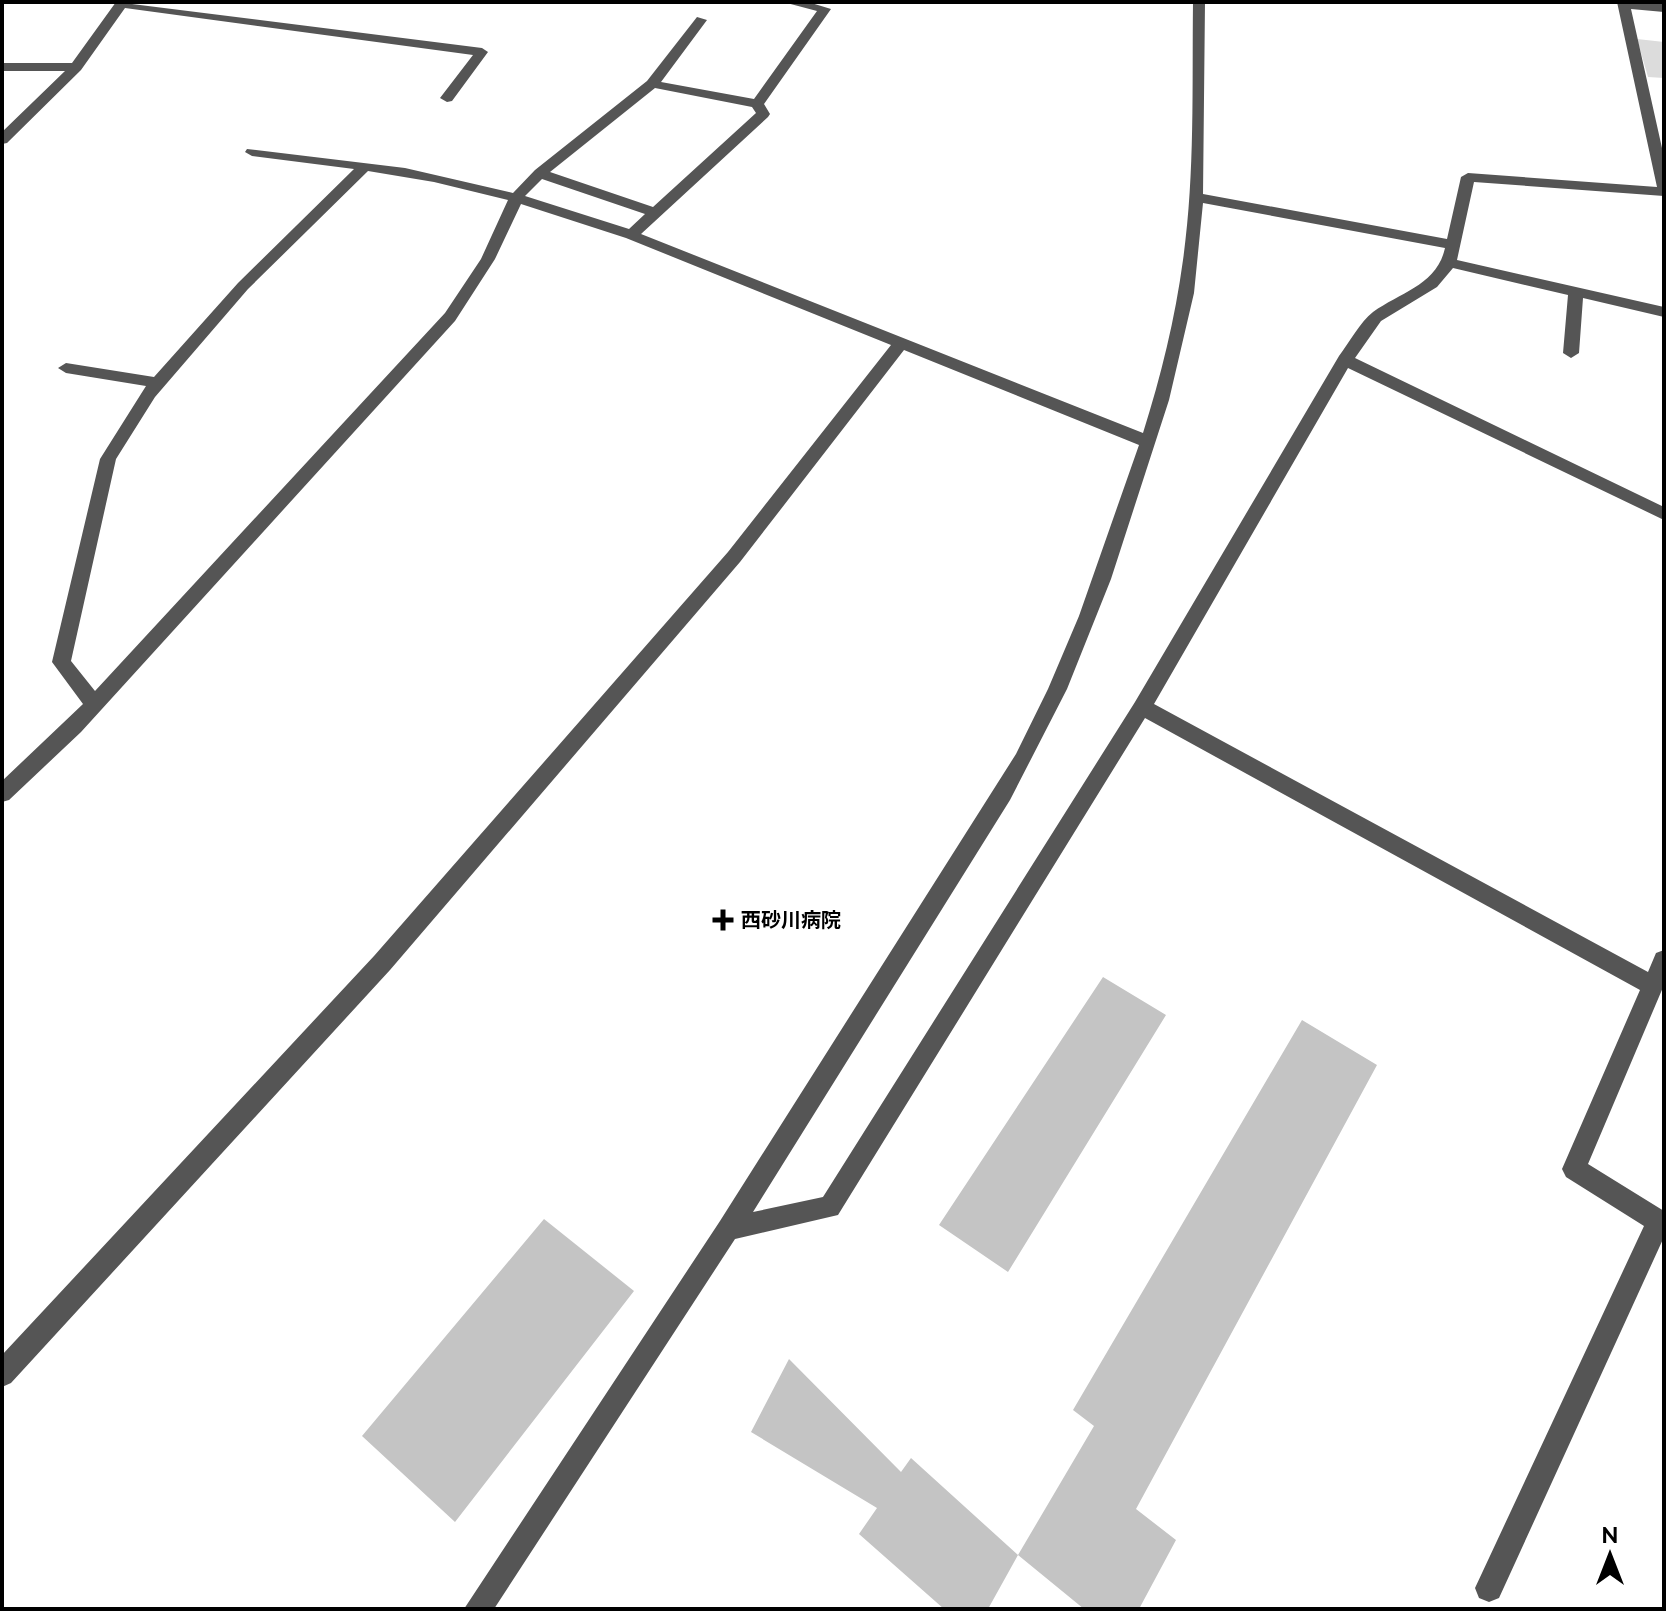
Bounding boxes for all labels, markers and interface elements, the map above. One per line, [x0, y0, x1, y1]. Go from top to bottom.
place label: 西砂川病院 [741, 908, 841, 932]
marker: 西砂川病院 [712, 909, 734, 931]
north arrow [1570, 1515, 1650, 1595]
text: N [1602, 1522, 1618, 1548]

